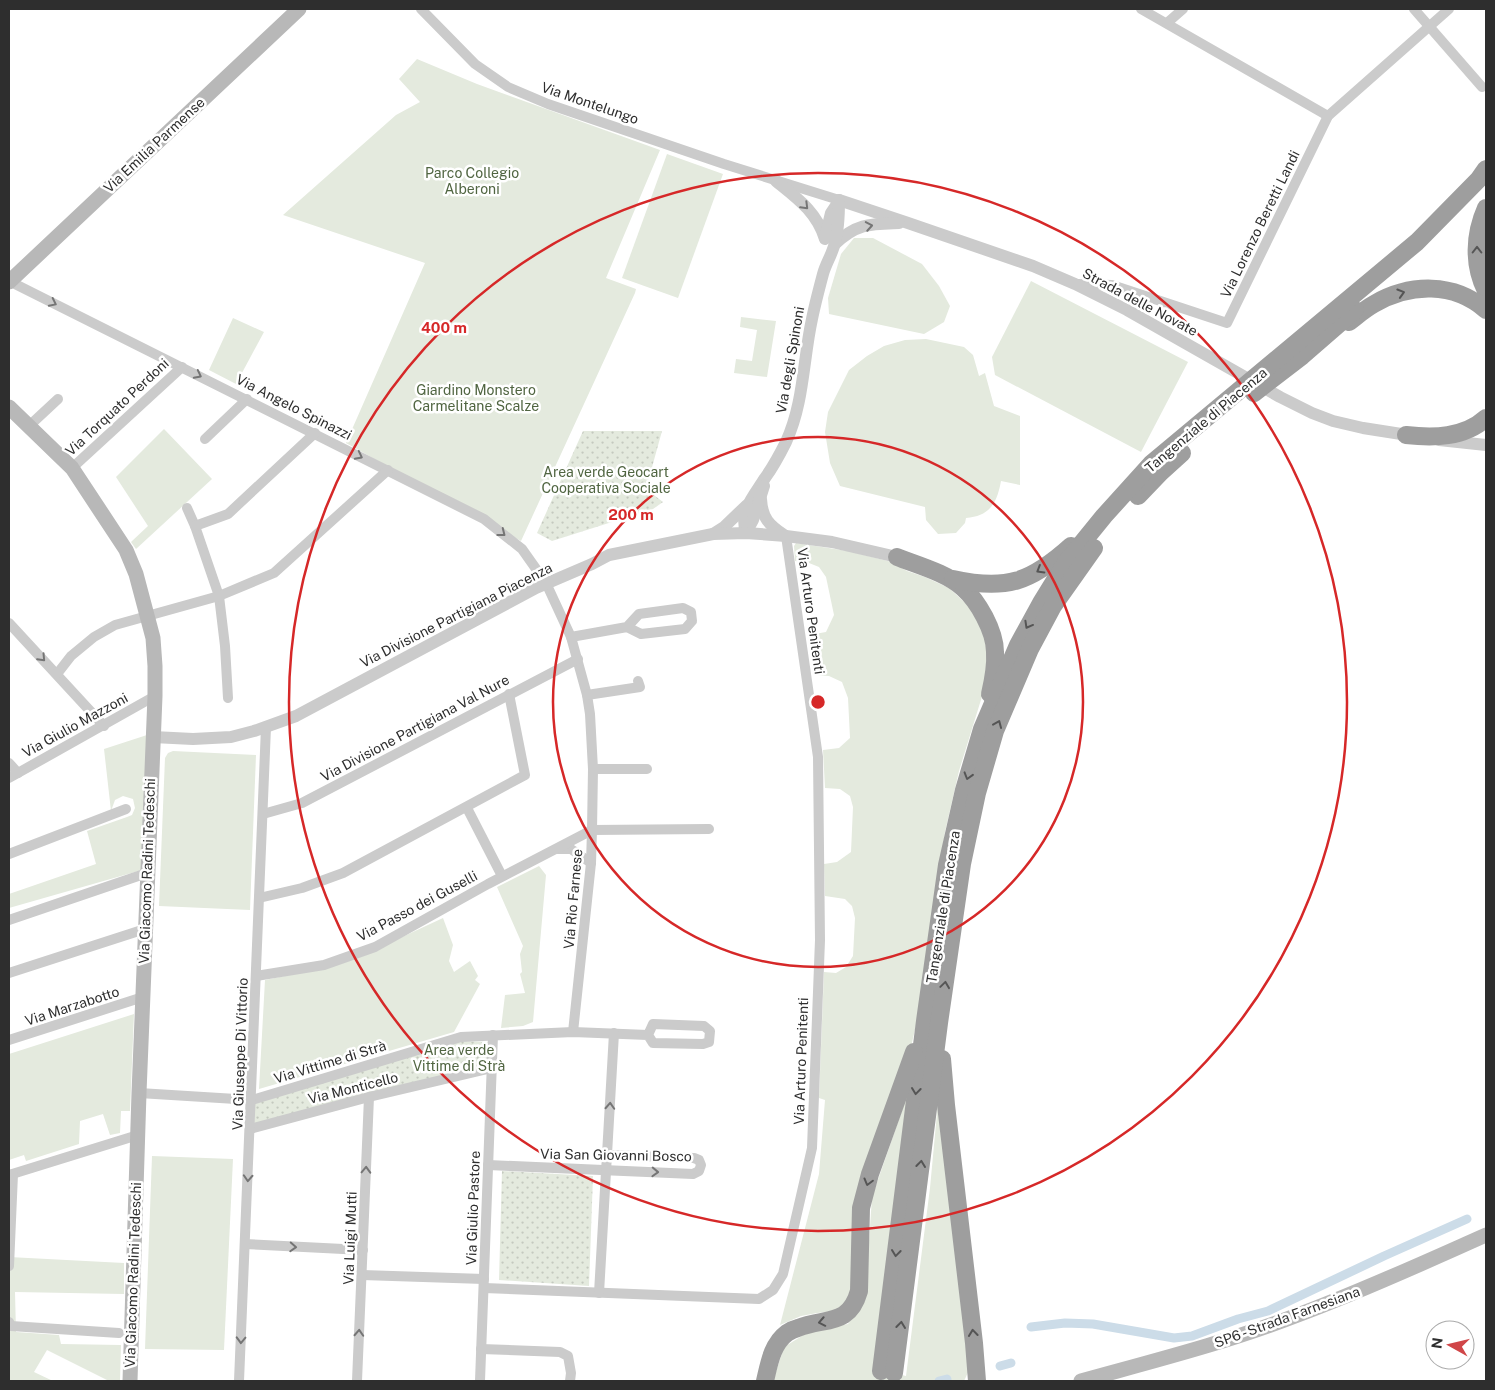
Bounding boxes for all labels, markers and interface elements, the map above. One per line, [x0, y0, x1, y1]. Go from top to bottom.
street label: Via Montelungo [539, 79, 641, 127]
street label: Via Emilia Parmense [100, 94, 208, 196]
street label: Via Lorenzo Beretti Landi [1217, 148, 1303, 300]
park label: Parco Collegio Alberoni [425, 165, 519, 197]
one-way arrow [800, 200, 809, 209]
one-way arrow [865, 221, 874, 231]
one-way arrow [1472, 246, 1482, 254]
street label: Strada delle Novate [1080, 265, 1200, 339]
one-way arrow [1396, 288, 1405, 298]
one-way arrow [48, 297, 57, 307]
street label: Via degli Spinoni [773, 305, 807, 415]
text: 400 m [421, 319, 467, 336]
street label: Via Torquato Perdoni [62, 355, 172, 459]
street label: Tangenziale di Piacenza [1142, 364, 1270, 476]
one-way arrow [193, 369, 202, 379]
street label: Via Angelo Spinazzi [233, 371, 355, 443]
park label: Giardino Monstero Carmelitane Scalze [413, 382, 539, 414]
one-way arrow [354, 450, 363, 460]
park label: Area verde Geocart Cooperativa Sociale [541, 464, 671, 496]
text: 200 m [608, 506, 654, 523]
one-way arrow [496, 527, 506, 536]
street label: Via Arturo Penitenti [794, 547, 828, 675]
street label: Via Divisione Partigiana Piacenza [357, 559, 555, 671]
one-way arrow [1037, 563, 1046, 573]
one-way arrow [1024, 620, 1034, 629]
one-way arrow [36, 653, 45, 662]
street label: Via Divisione Partigiana Val Nure [318, 671, 512, 785]
street label: Via Giulio Mazzoni [20, 689, 130, 761]
centre of rings [809, 693, 827, 711]
one-way arrow [992, 720, 1003, 729]
one-way arrow [964, 771, 974, 780]
street label: Via Giacomo Radini Tedeschi [136, 778, 158, 964]
street label: Tangenziale di Piacenza [923, 830, 963, 984]
street label: Via Rio Farnese [561, 848, 585, 950]
street label: Via Passo dei Guselli [354, 868, 480, 944]
street label: Via Giuseppe Di Vittorio [229, 977, 251, 1131]
one-way arrow [939, 981, 949, 989]
street label: Via Marzabotto [23, 983, 121, 1029]
street label: Via Arturo Penitenti [791, 997, 811, 1125]
street label: Via Vittime di Strà [272, 1037, 388, 1087]
park label: Area verde Vittime di Strà [413, 1042, 505, 1074]
street label: Via Monticello [306, 1069, 400, 1107]
one-way arrow [911, 1088, 922, 1096]
one-way arrow [605, 1102, 616, 1110]
street label: Via San Giovanni Bosco [540, 1146, 692, 1164]
street label: Via Giulio Pastore [463, 1150, 483, 1266]
one-way arrow [915, 1159, 926, 1167]
one-way arrow [361, 1166, 372, 1174]
one-way arrow [652, 1167, 659, 1177]
one-way arrow [243, 1174, 253, 1182]
one-way arrow [863, 1178, 873, 1186]
street label: Via Giacomo Radini Tedeschi [122, 1182, 144, 1368]
street label: Via Luigi Mutti [340, 1191, 360, 1285]
one-way arrow [290, 1241, 298, 1252]
one-way arrow [891, 1249, 902, 1257]
street label: SP6 - Strada Farnesiana [1212, 1283, 1362, 1351]
one-way arrow [818, 1317, 827, 1327]
one-way arrow [895, 1320, 905, 1329]
north arrow [1425, 1320, 1475, 1370]
one-way arrow [354, 1328, 365, 1336]
one-way arrow [968, 1328, 979, 1336]
one-way arrow [235, 1336, 246, 1344]
text: N [1428, 1337, 1446, 1350]

